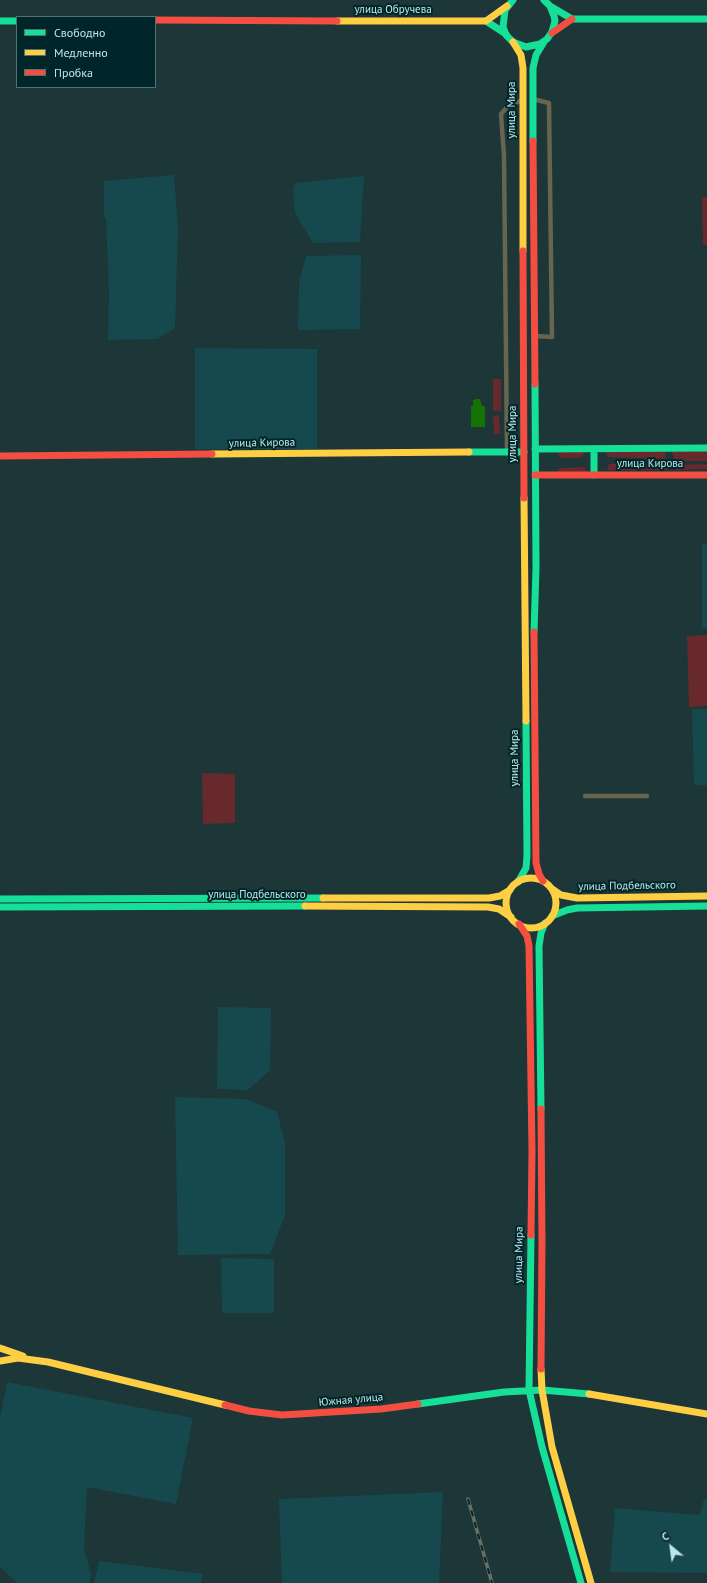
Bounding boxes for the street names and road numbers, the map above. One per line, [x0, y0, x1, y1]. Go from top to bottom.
street label: улица Обручева [354, 3, 432, 17]
street label: улица Мира [505, 81, 519, 139]
street label: улица Мира [506, 405, 520, 463]
street label: улица Кирова [229, 436, 295, 450]
street label: улица Кирова [617, 457, 683, 471]
street label: улица Мира [508, 729, 522, 787]
street label: улица Подбельского [578, 879, 676, 893]
street label: улица Подбельского [208, 888, 306, 902]
street label: улица Мира [512, 1226, 526, 1284]
street label: Южная улица [318, 1391, 384, 1409]

